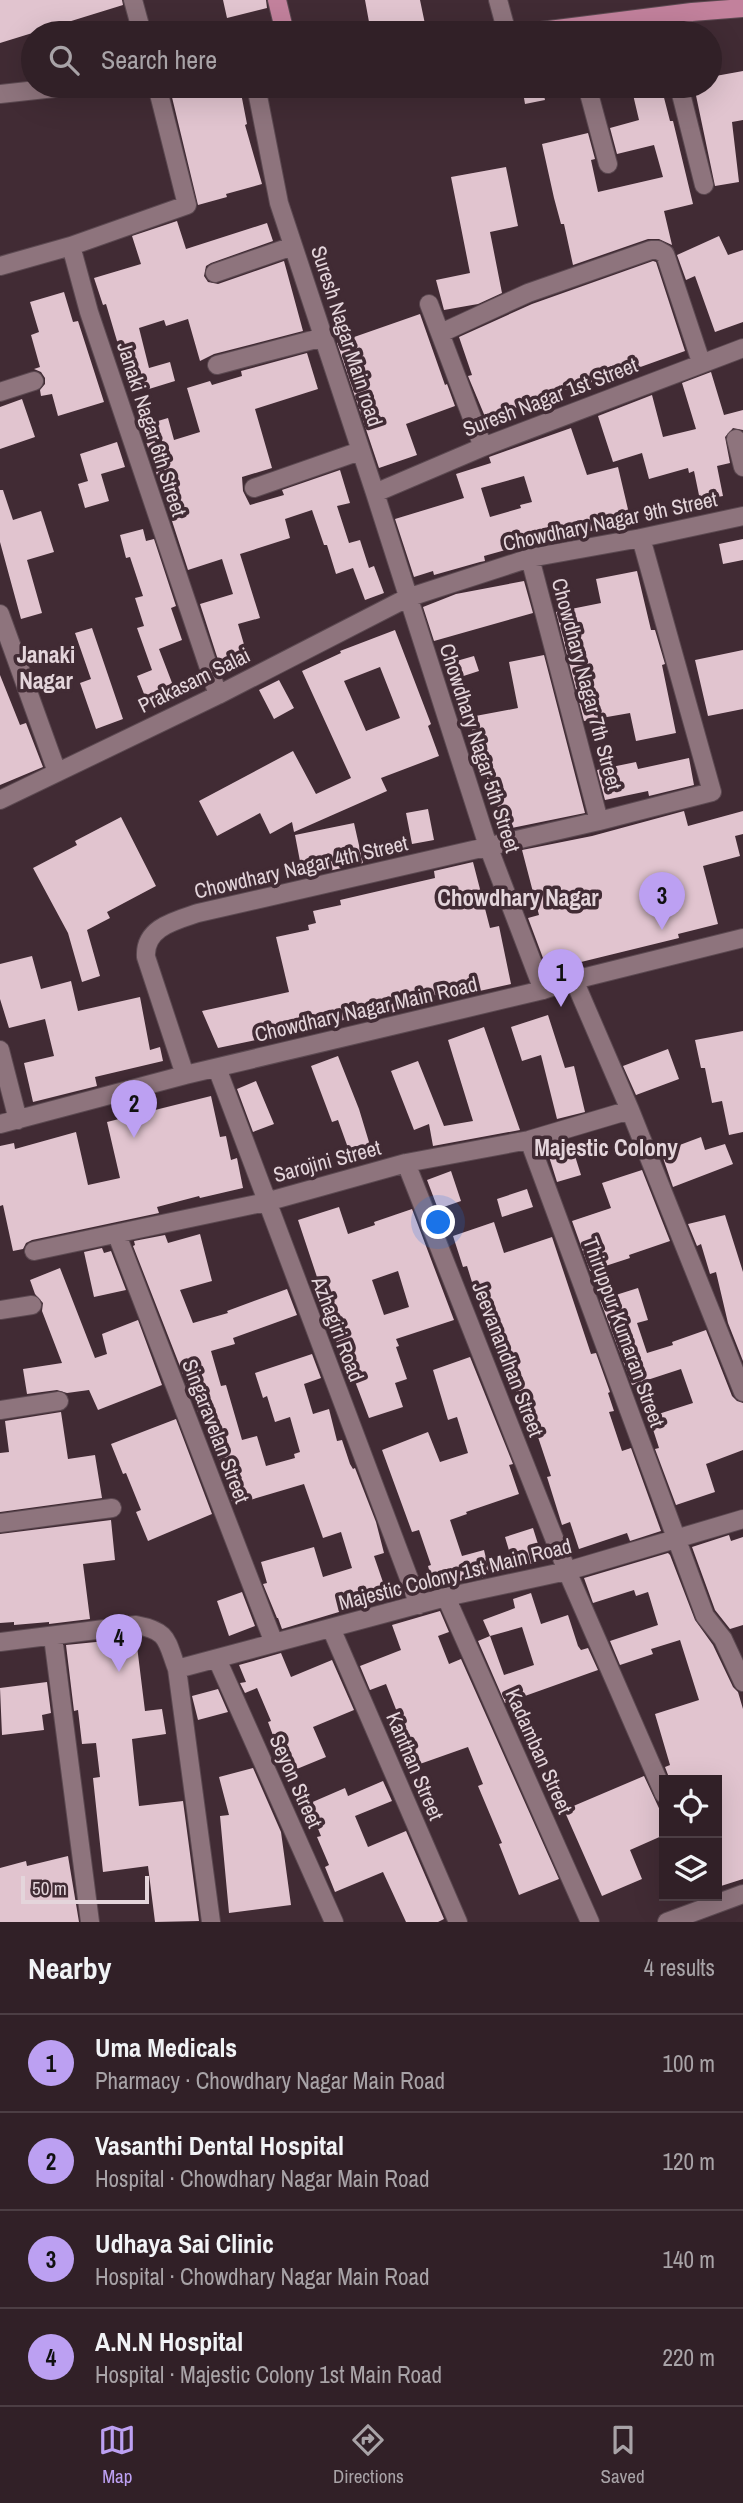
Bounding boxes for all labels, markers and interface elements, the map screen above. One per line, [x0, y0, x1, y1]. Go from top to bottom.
search box [21, 21, 722, 98]
icon: search [45, 41, 83, 79]
text: Search here [101, 42, 217, 77]
street label: Suresh Nagar Main road [304, 242, 390, 430]
street label: Janaki Nagar 6th Street [110, 338, 194, 520]
street label: Suresh Nagar 1st Street [459, 350, 642, 444]
street label: Chowdhary Nagar 9th Street [500, 484, 720, 558]
street label: Chowdhary Nagar 7th Street [545, 575, 629, 793]
district label: Janaki Nagar [17, 639, 75, 696]
street label: Prakasam Salai [133, 640, 255, 720]
street label: Chowdhary Nagar 5th Street [432, 640, 528, 856]
street label: Chowdhary Nagar 4th Street [191, 828, 411, 906]
pin: 3 [639, 872, 685, 930]
district label: Chowdhary Nagar [437, 882, 599, 913]
pin: 1 [538, 949, 584, 1007]
street label: Chowdhary Nagar Main Road [252, 969, 480, 1049]
pin: 2 [111, 1080, 157, 1138]
district label: Majestic Colony [534, 1132, 678, 1163]
street label: Sarojini Street [270, 1133, 384, 1189]
your location [421, 1205, 455, 1239]
street label: Thiruppur Kumaran Street [576, 1233, 672, 1431]
street label: Azhagiri Road [304, 1271, 371, 1386]
street label: Jeevanandhan Street [465, 1277, 551, 1441]
street label: Singaravelan Street [175, 1355, 257, 1507]
street label: Majestic Colony 1st Main Road [335, 1531, 575, 1617]
pin: 4 [96, 1614, 142, 1672]
street label: Kadamban Street [498, 1684, 580, 1818]
street label: Kanthan Street [379, 1707, 451, 1825]
street label: Seyon Street [263, 1730, 330, 1833]
map controls [659, 1775, 722, 1901]
button: locate [659, 1775, 722, 1838]
button: layers [659, 1838, 722, 1901]
scale bar [21, 1873, 149, 1905]
text: 50 m [32, 1875, 67, 1901]
text: Nearby [28, 1948, 111, 1988]
text: 4 results [644, 1952, 715, 1983]
text: Uma Medicals [95, 2030, 237, 2065]
text: 1 [46, 2048, 56, 2079]
text: 100 m [663, 2048, 715, 2079]
text: Pharmacy · Chowdhary Nagar Main Road [95, 2065, 445, 2096]
text: Vasanthi Dental Hospital [95, 2128, 344, 2163]
text: 2 [46, 2146, 56, 2177]
text: 120 m [663, 2146, 715, 2177]
text: Hospital · Chowdhary Nagar Main Road [95, 2163, 429, 2194]
text: Udhaya Sai Clinic [95, 2226, 274, 2261]
text: 3 [46, 2244, 56, 2275]
text: 140 m [663, 2244, 715, 2275]
text: Hospital · Chowdhary Nagar Main Road [95, 2261, 429, 2292]
text: A.N.N Hospital [95, 2324, 243, 2359]
text: 4 [46, 2342, 56, 2373]
text: 220 m [663, 2342, 715, 2373]
text: Hospital · Majestic Colony 1st Main Road [95, 2359, 442, 2390]
tab: Map [98, 2421, 136, 2489]
tab: Directions [333, 2421, 404, 2489]
tab: Saved [601, 2421, 645, 2489]

